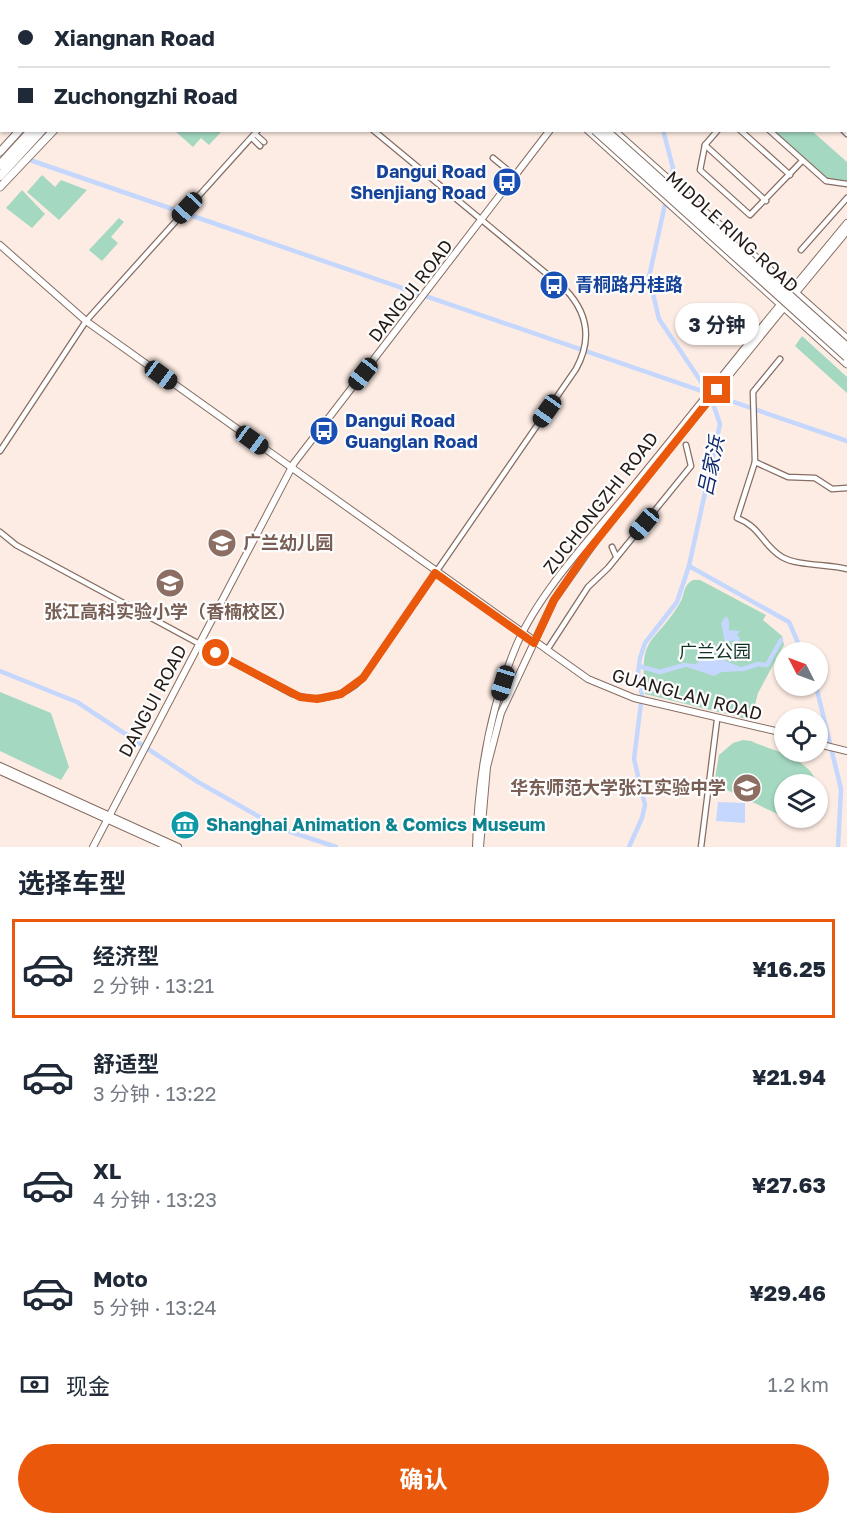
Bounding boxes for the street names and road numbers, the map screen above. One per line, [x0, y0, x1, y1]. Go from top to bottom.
street label: MIDDLE RING ROAD [662, 166, 803, 297]
street label: DANGUI ROAD [363, 235, 457, 346]
street label: ZUCHONGZHI ROAD [538, 427, 662, 578]
street label: DANGUI ROAD [113, 641, 191, 760]
street label: GUANGLAN ROAD [610, 663, 765, 725]

